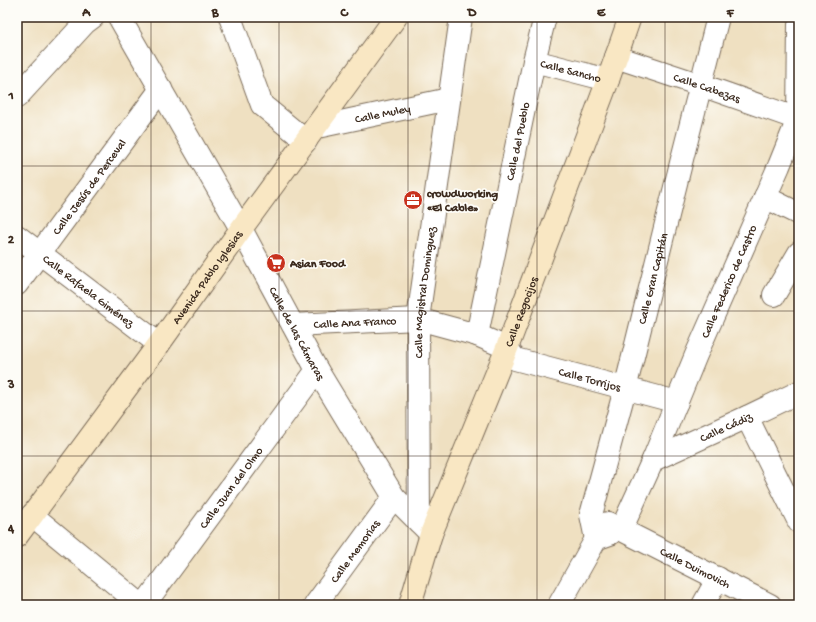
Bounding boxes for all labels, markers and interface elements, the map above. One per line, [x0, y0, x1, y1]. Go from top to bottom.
text: A [81, 6, 91, 21]
text: B [211, 6, 220, 21]
text: C [339, 6, 349, 21]
text: D [467, 6, 477, 21]
text: E [597, 6, 606, 21]
text: F [726, 6, 735, 21]
street label: Calle Sancho [538, 58, 602, 87]
street label: Calle Cabezas [671, 71, 742, 107]
text: 1 [7, 89, 14, 104]
street label: Calle del Pueblo [504, 101, 534, 182]
street label: Calle Muley [354, 102, 412, 128]
street label: Calle Jesús de Perceval [51, 137, 131, 238]
place label: crowdworking «El Cable» [427, 188, 498, 216]
office icon: crowdworking «El Cable» [402, 189, 424, 211]
street label: Calle Federico de Castro [699, 223, 761, 341]
street label: Calle Magistral Dominguez [413, 225, 440, 358]
street label: Avenida Pablo Iglesias [170, 228, 247, 328]
street label: Calle Gran Capitán [636, 231, 672, 326]
text: 2 [8, 233, 15, 248]
supermarket icon: Asian Food [265, 252, 287, 274]
street label: Calle Rafaela Giménez [39, 253, 137, 332]
place label: Asian Food [289, 258, 347, 272]
street label: Calle Regocijos [503, 275, 542, 349]
street label: Calle de las Cámaras [265, 285, 327, 384]
street label: Calle Ana Franco [313, 315, 397, 333]
street label: Calle Torrijos [557, 366, 622, 396]
text: 3 [7, 378, 15, 393]
street label: Calle Cádiz [698, 410, 756, 446]
street label: Calle Juan del Olmo [197, 445, 267, 532]
street label: Calle Memorias [328, 517, 384, 586]
text: 4 [7, 522, 15, 537]
street label: Calle Duimovich [657, 545, 732, 593]

